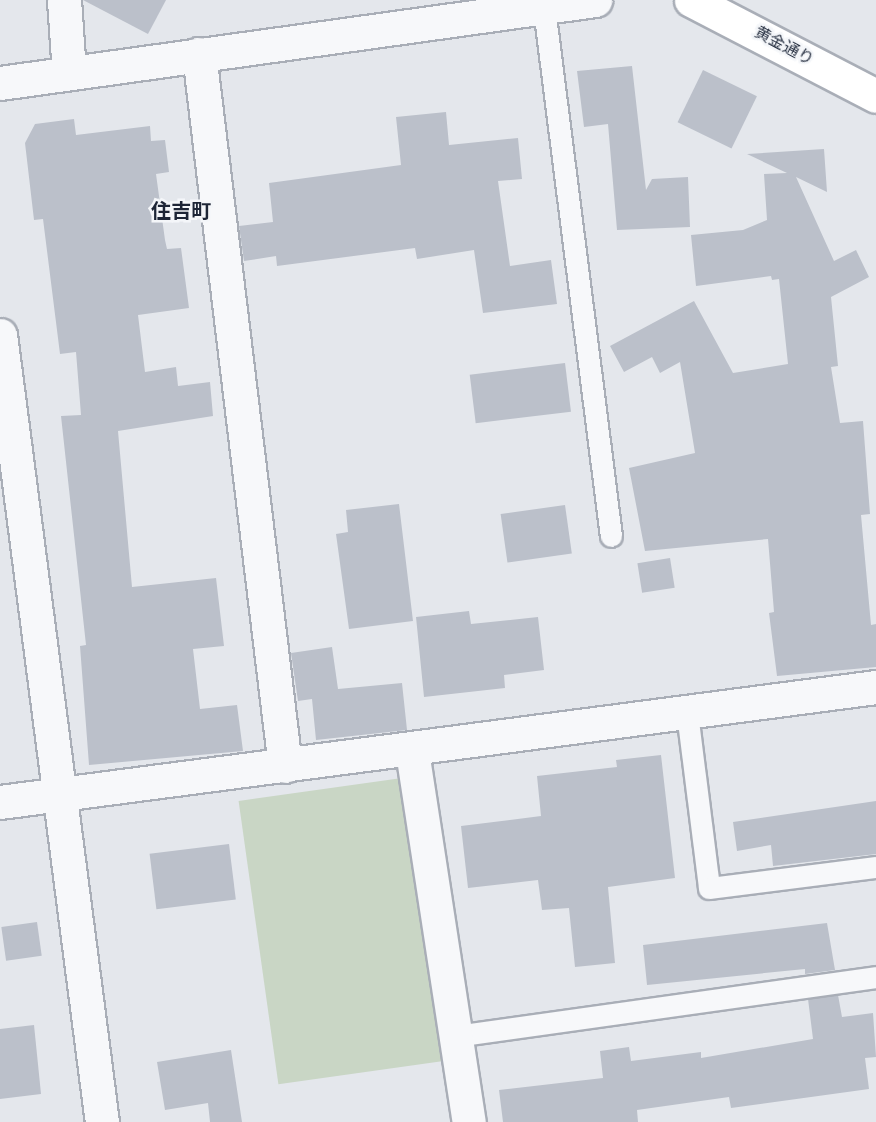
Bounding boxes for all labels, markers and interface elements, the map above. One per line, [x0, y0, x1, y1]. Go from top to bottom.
street label: 黄金通り [751, 23, 817, 69]
district label: 住吉町 [151, 199, 211, 223]

